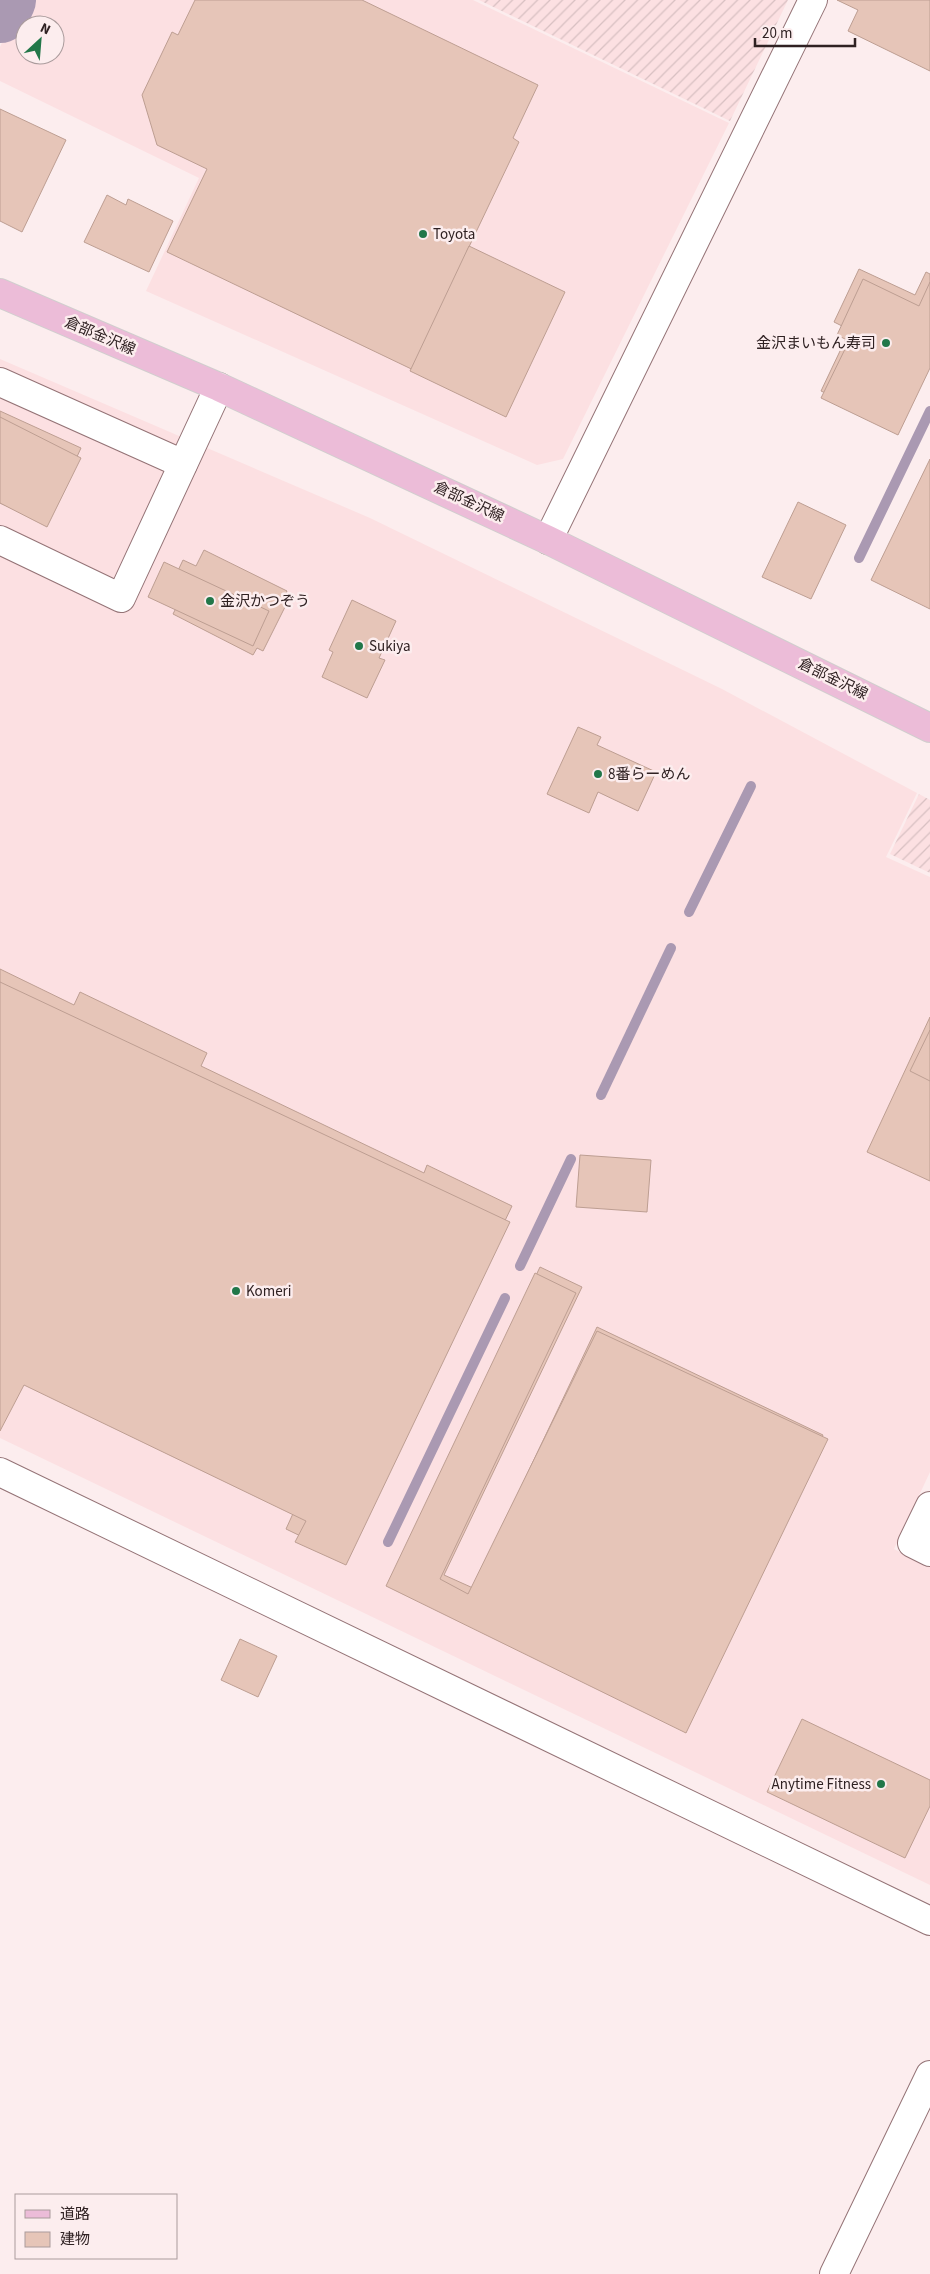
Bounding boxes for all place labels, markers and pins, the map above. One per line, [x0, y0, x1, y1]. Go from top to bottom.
place label: Toyota [433, 224, 475, 245]
marker: Toyota [417, 228, 429, 240]
place label: 金沢まいもん寿司 [756, 333, 876, 354]
marker: 金沢まいもん寿司 [880, 337, 892, 349]
place label: 金沢かつぞう [220, 591, 310, 612]
marker: 金沢かつぞう [204, 595, 216, 607]
place label: Sukiya [369, 636, 411, 657]
marker: Sukiya [353, 640, 365, 652]
place label: 8番らーめん [608, 764, 690, 785]
marker: 8番らーめん [592, 768, 604, 780]
place label: Komeri [246, 1281, 291, 1302]
marker: Komeri [230, 1285, 242, 1297]
place label: Anytime Fitness [772, 1774, 871, 1795]
marker: Anytime Fitness [875, 1778, 887, 1790]

